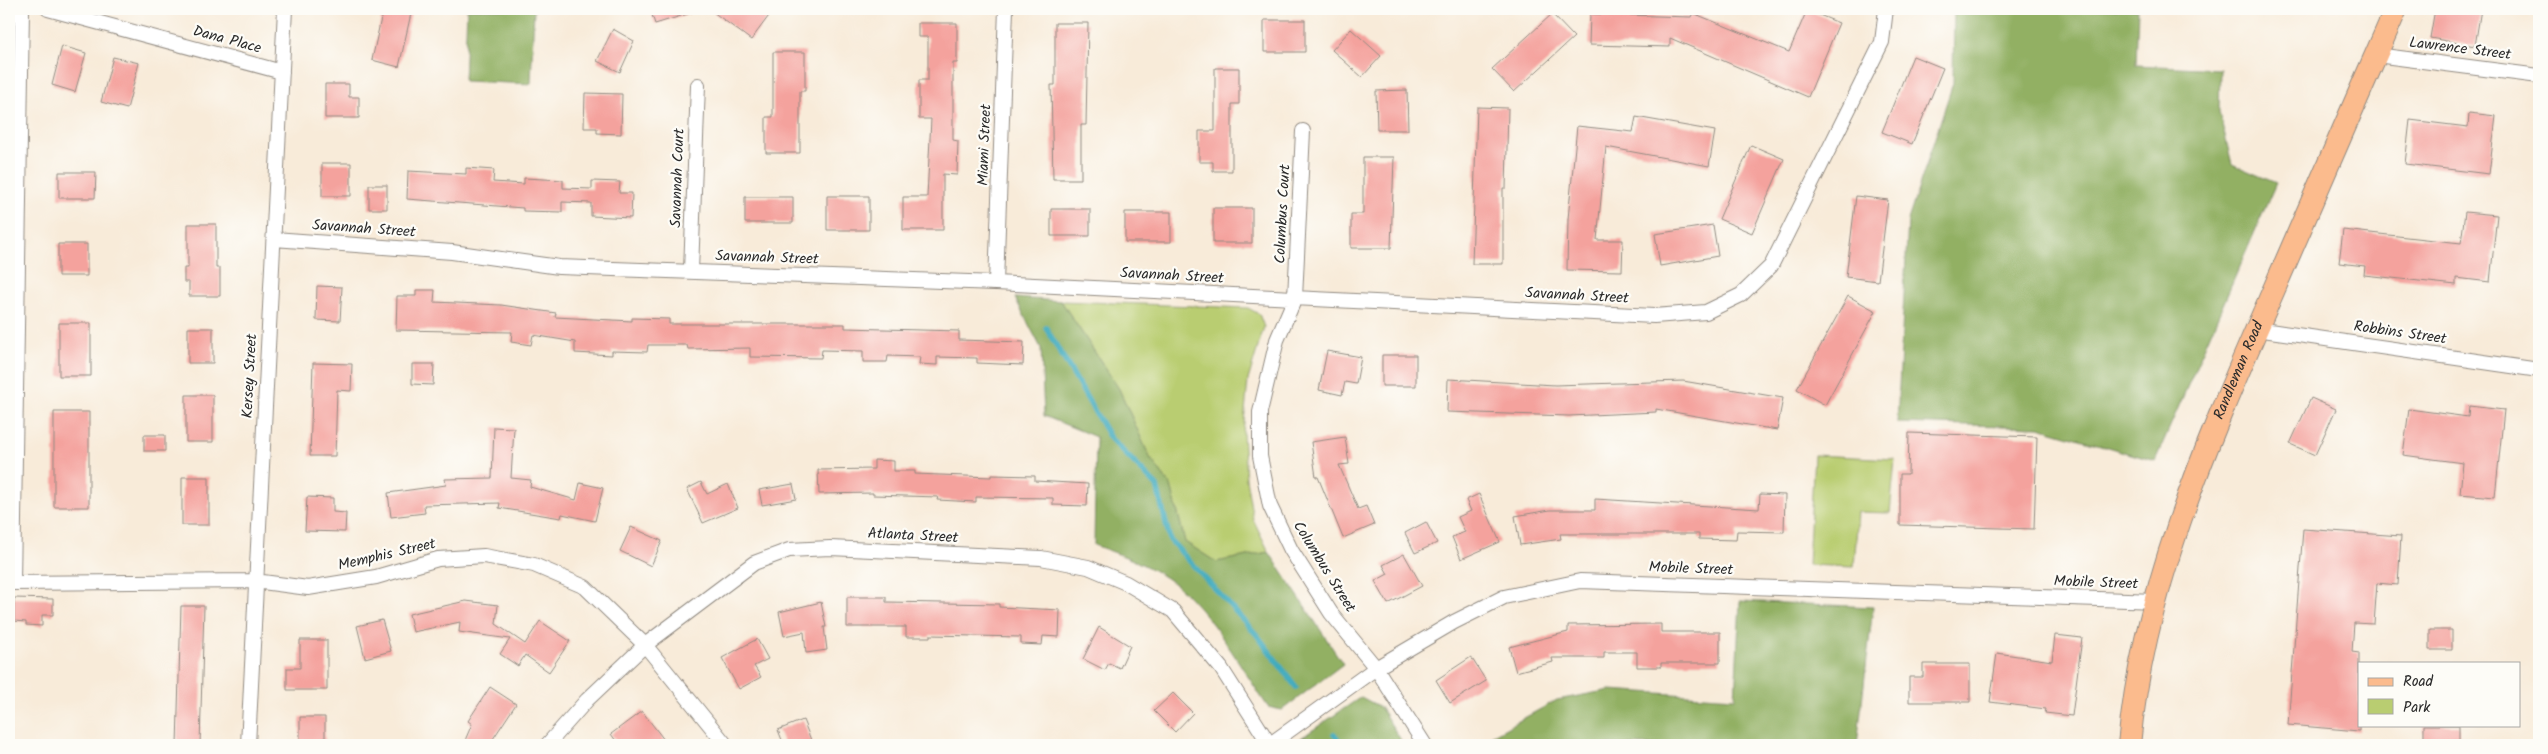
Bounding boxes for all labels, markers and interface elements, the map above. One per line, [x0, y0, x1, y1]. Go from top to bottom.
street label: Dana Place [190, 19, 264, 61]
street label: Lawrence Street [2408, 31, 2513, 67]
street label: Miami Street [972, 103, 998, 186]
street label: Savannah Court [664, 128, 692, 228]
street label: Columbus Court [1268, 163, 1298, 264]
street label: Savannah Street [312, 213, 417, 245]
street label: Savannah Street [715, 244, 819, 272]
street label: Savannah Street [1120, 261, 1224, 291]
street label: Savannah Street [1525, 281, 1629, 311]
street label: Robbins Street [2352, 315, 2448, 351]
street label: Randleman Road [2207, 317, 2271, 423]
street label: Kersey Street [236, 333, 264, 419]
street label: Columbus Street [1286, 516, 1362, 618]
street label: Atlanta Street [867, 522, 959, 550]
street label: Memphis Street [336, 532, 438, 578]
street label: Mobile Street [1648, 556, 1734, 582]
street label: Mobile Street [2053, 570, 2139, 596]
legend [2358, 662, 2520, 726]
text: Road [2403, 670, 2434, 694]
text: Park [2403, 696, 2431, 720]

